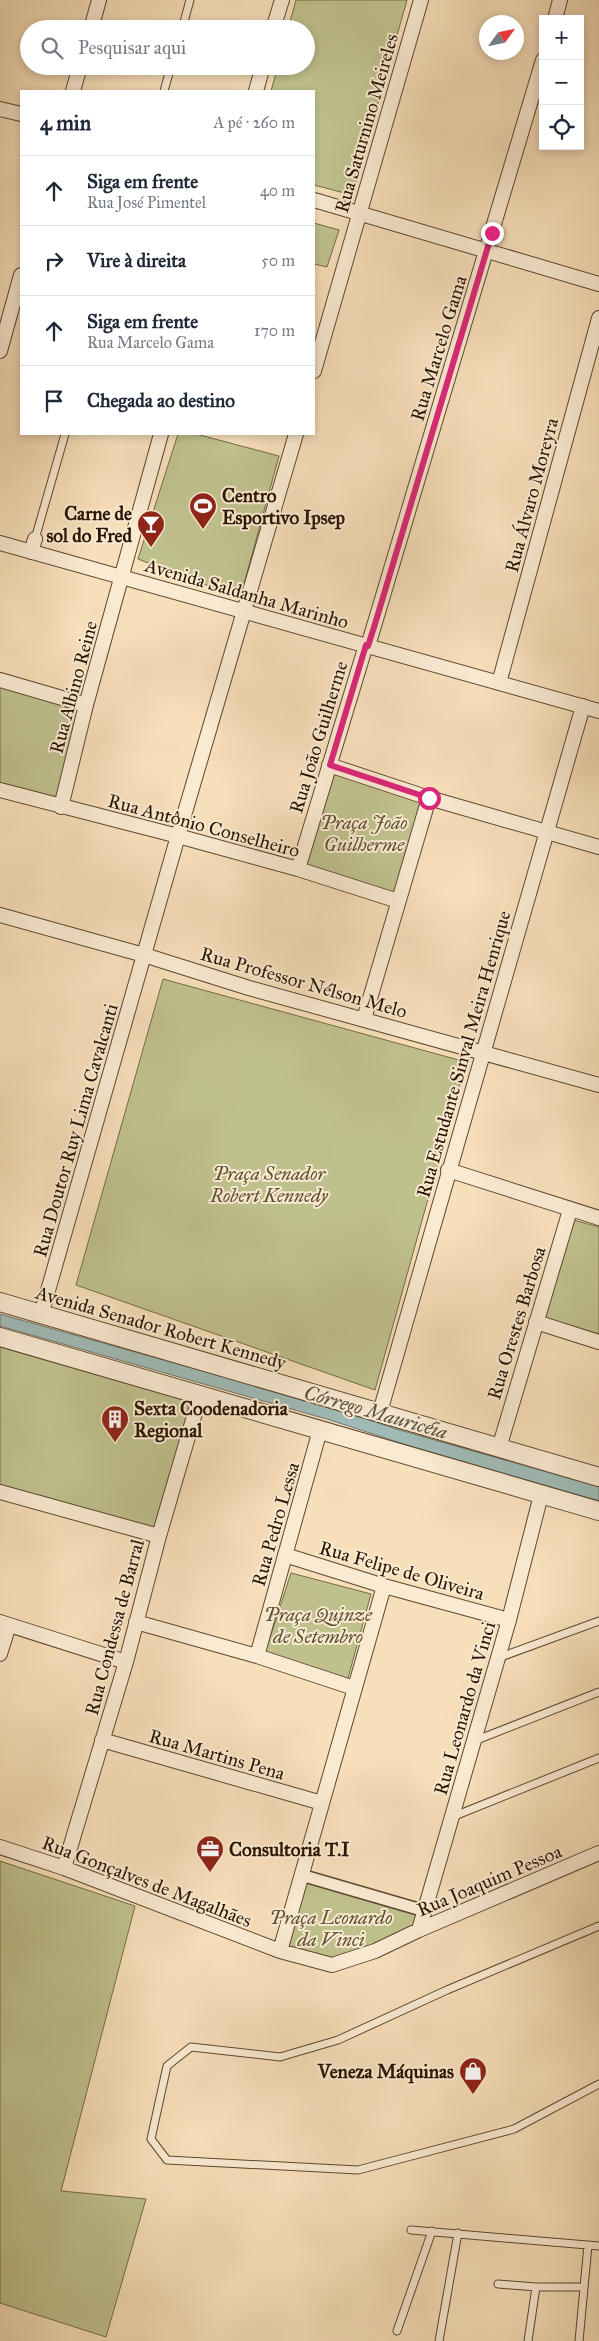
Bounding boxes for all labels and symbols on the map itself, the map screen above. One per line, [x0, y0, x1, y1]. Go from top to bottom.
north arrow [479, 15, 524, 60]
street label: Rua Saturnino Meireles [330, 31, 403, 215]
route end [481, 222, 504, 245]
street label: Rua Marcelo Gama [405, 272, 472, 424]
street label: Rua Álvaro Moreyra [499, 414, 563, 575]
place label: Centro Esportivo Ipsep [222, 484, 346, 530]
sports icon: Centro Esportivo Ipsep [188, 491, 218, 530]
place label: Carne de sol do Fred [46, 502, 132, 547]
bar icon: Carne de sol do Fred [136, 509, 166, 548]
street label: Avenida Saldanha Marinho [141, 553, 352, 634]
street label: Rua Albino Reine [45, 618, 102, 756]
street label: Rua João Guilherme [284, 658, 354, 816]
route start [418, 787, 441, 810]
street label: Rua Antônio Conselheiro [106, 789, 302, 862]
park label: Praça João Guilherme [320, 811, 408, 856]
street label: Rua Estudante Sinval Meira Henrique [411, 908, 517, 1201]
street label: Rua Professor Nélson Melo [198, 942, 410, 1023]
street label: Rua Doutor Ruy Lima Cavalcanti [28, 1001, 123, 1260]
park label: Praça Senador Robert Kennedy [209, 1162, 329, 1207]
street label: Rua Orestes Barbosa [482, 1243, 551, 1403]
street label: Avenida Senador Robert Kennedy [32, 1280, 290, 1375]
water label: Córrego Mauricéia [301, 1380, 451, 1444]
place label: Sexta Coodenadoria Regional [134, 1397, 289, 1443]
building icon: Sexta Coodenadoria Regional [100, 1404, 130, 1443]
street label: Rua Pedro Lessa [247, 1459, 304, 1589]
street label: Rua Condessa de Barral [80, 1536, 149, 1718]
street label: Rua Felipe de Oliveira [317, 1536, 488, 1605]
park label: Praça Quinze de Setembro [264, 1603, 373, 1648]
street label: Rua Leonardo da Vinci [429, 1619, 500, 1798]
street label: Rua Martins Pena [146, 1724, 288, 1785]
street label: Rua Gonçalves de Magalhães [38, 1831, 255, 1933]
office icon: Consultoria T.I [195, 1834, 225, 1873]
place label: Consultoria T.I [229, 1838, 349, 1861]
street label: Rua Joaquim Pessoa [413, 1839, 566, 1922]
park label: Praça Leonardo da Vinci [270, 1906, 392, 1951]
shop icon: Veneza Máquinas [458, 2056, 488, 2095]
place label: Veneza Máquinas [317, 2060, 454, 2084]

